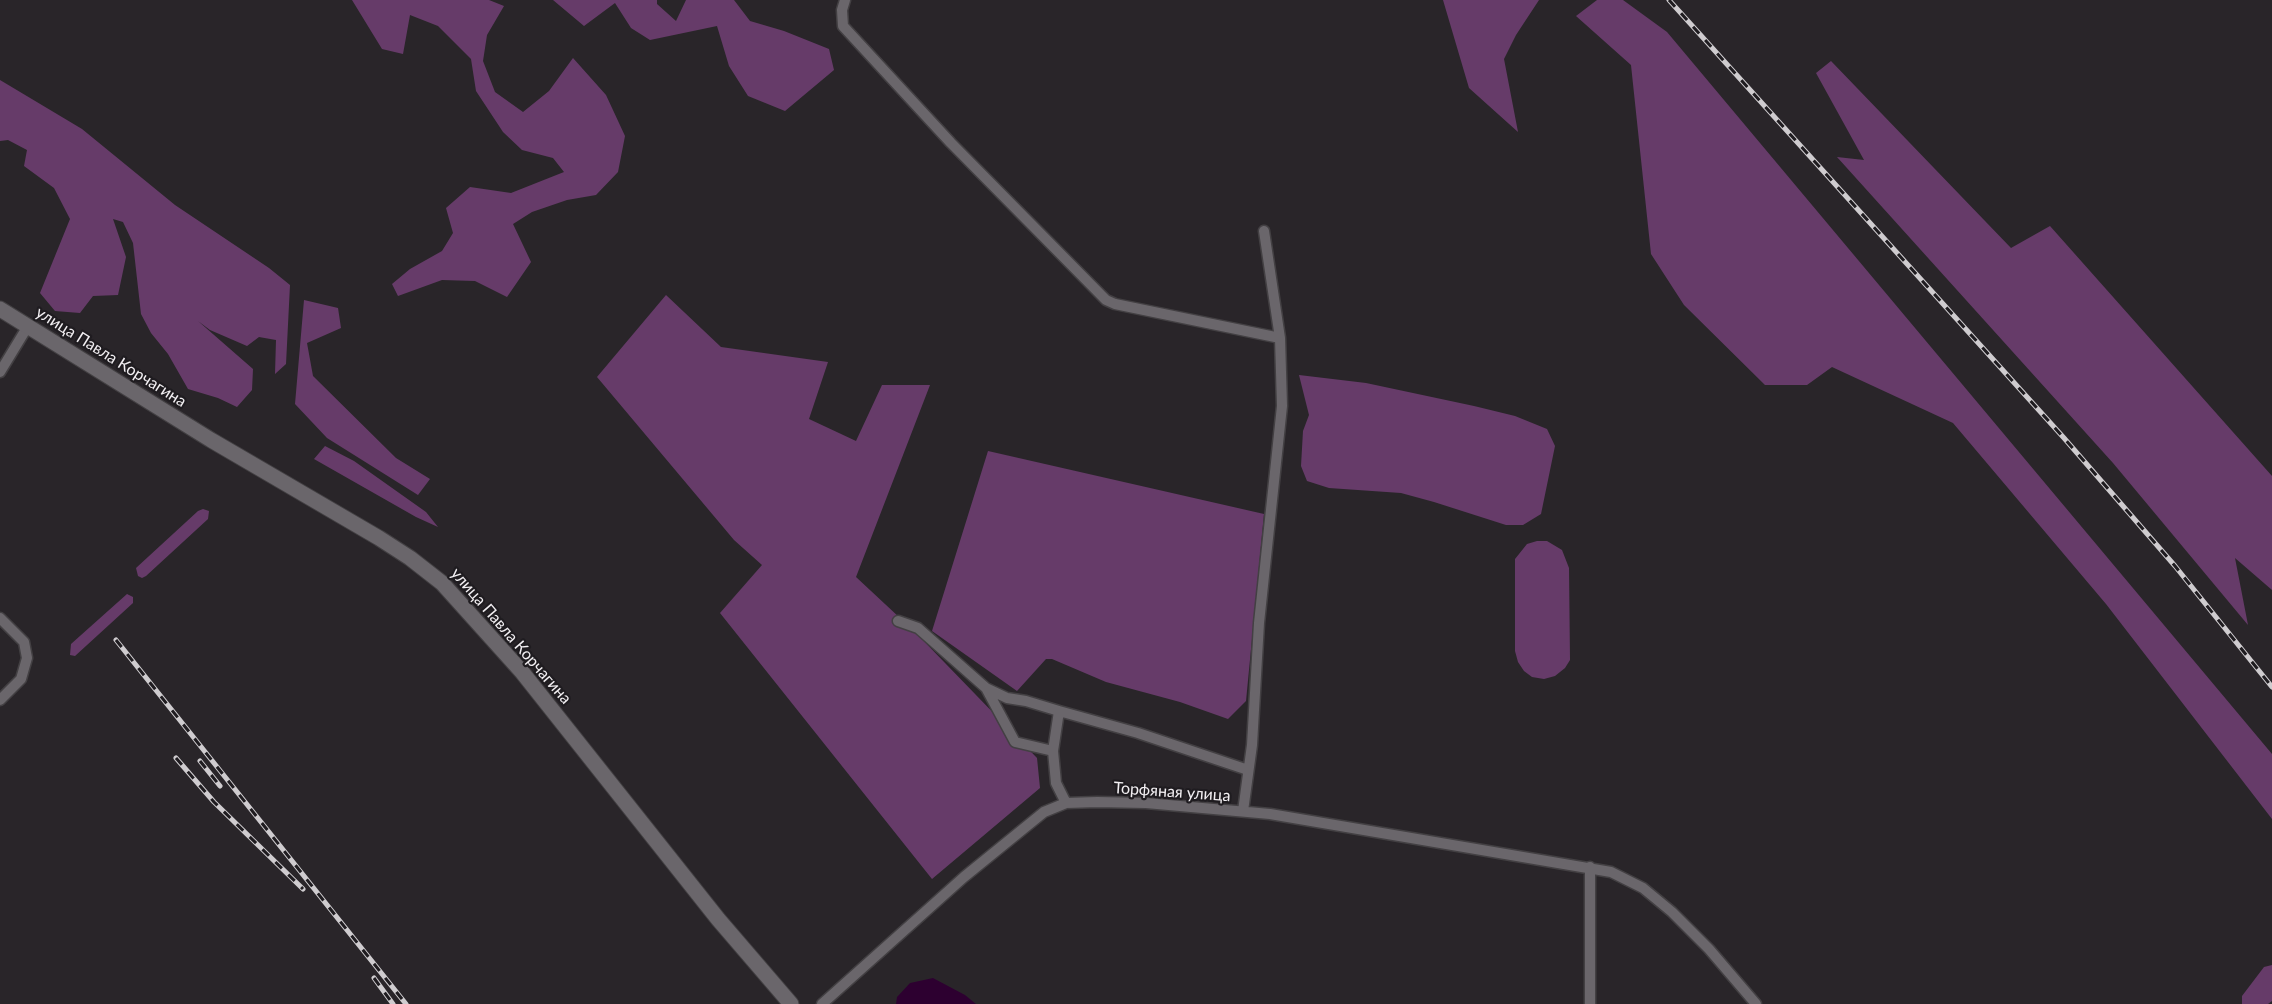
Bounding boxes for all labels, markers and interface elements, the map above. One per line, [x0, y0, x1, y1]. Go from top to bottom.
street label: улица Павла Корчагина [32, 303, 190, 411]
street label: улица Павла Корчагина [447, 564, 575, 708]
street label: Торфяная улица [1113, 778, 1231, 806]

